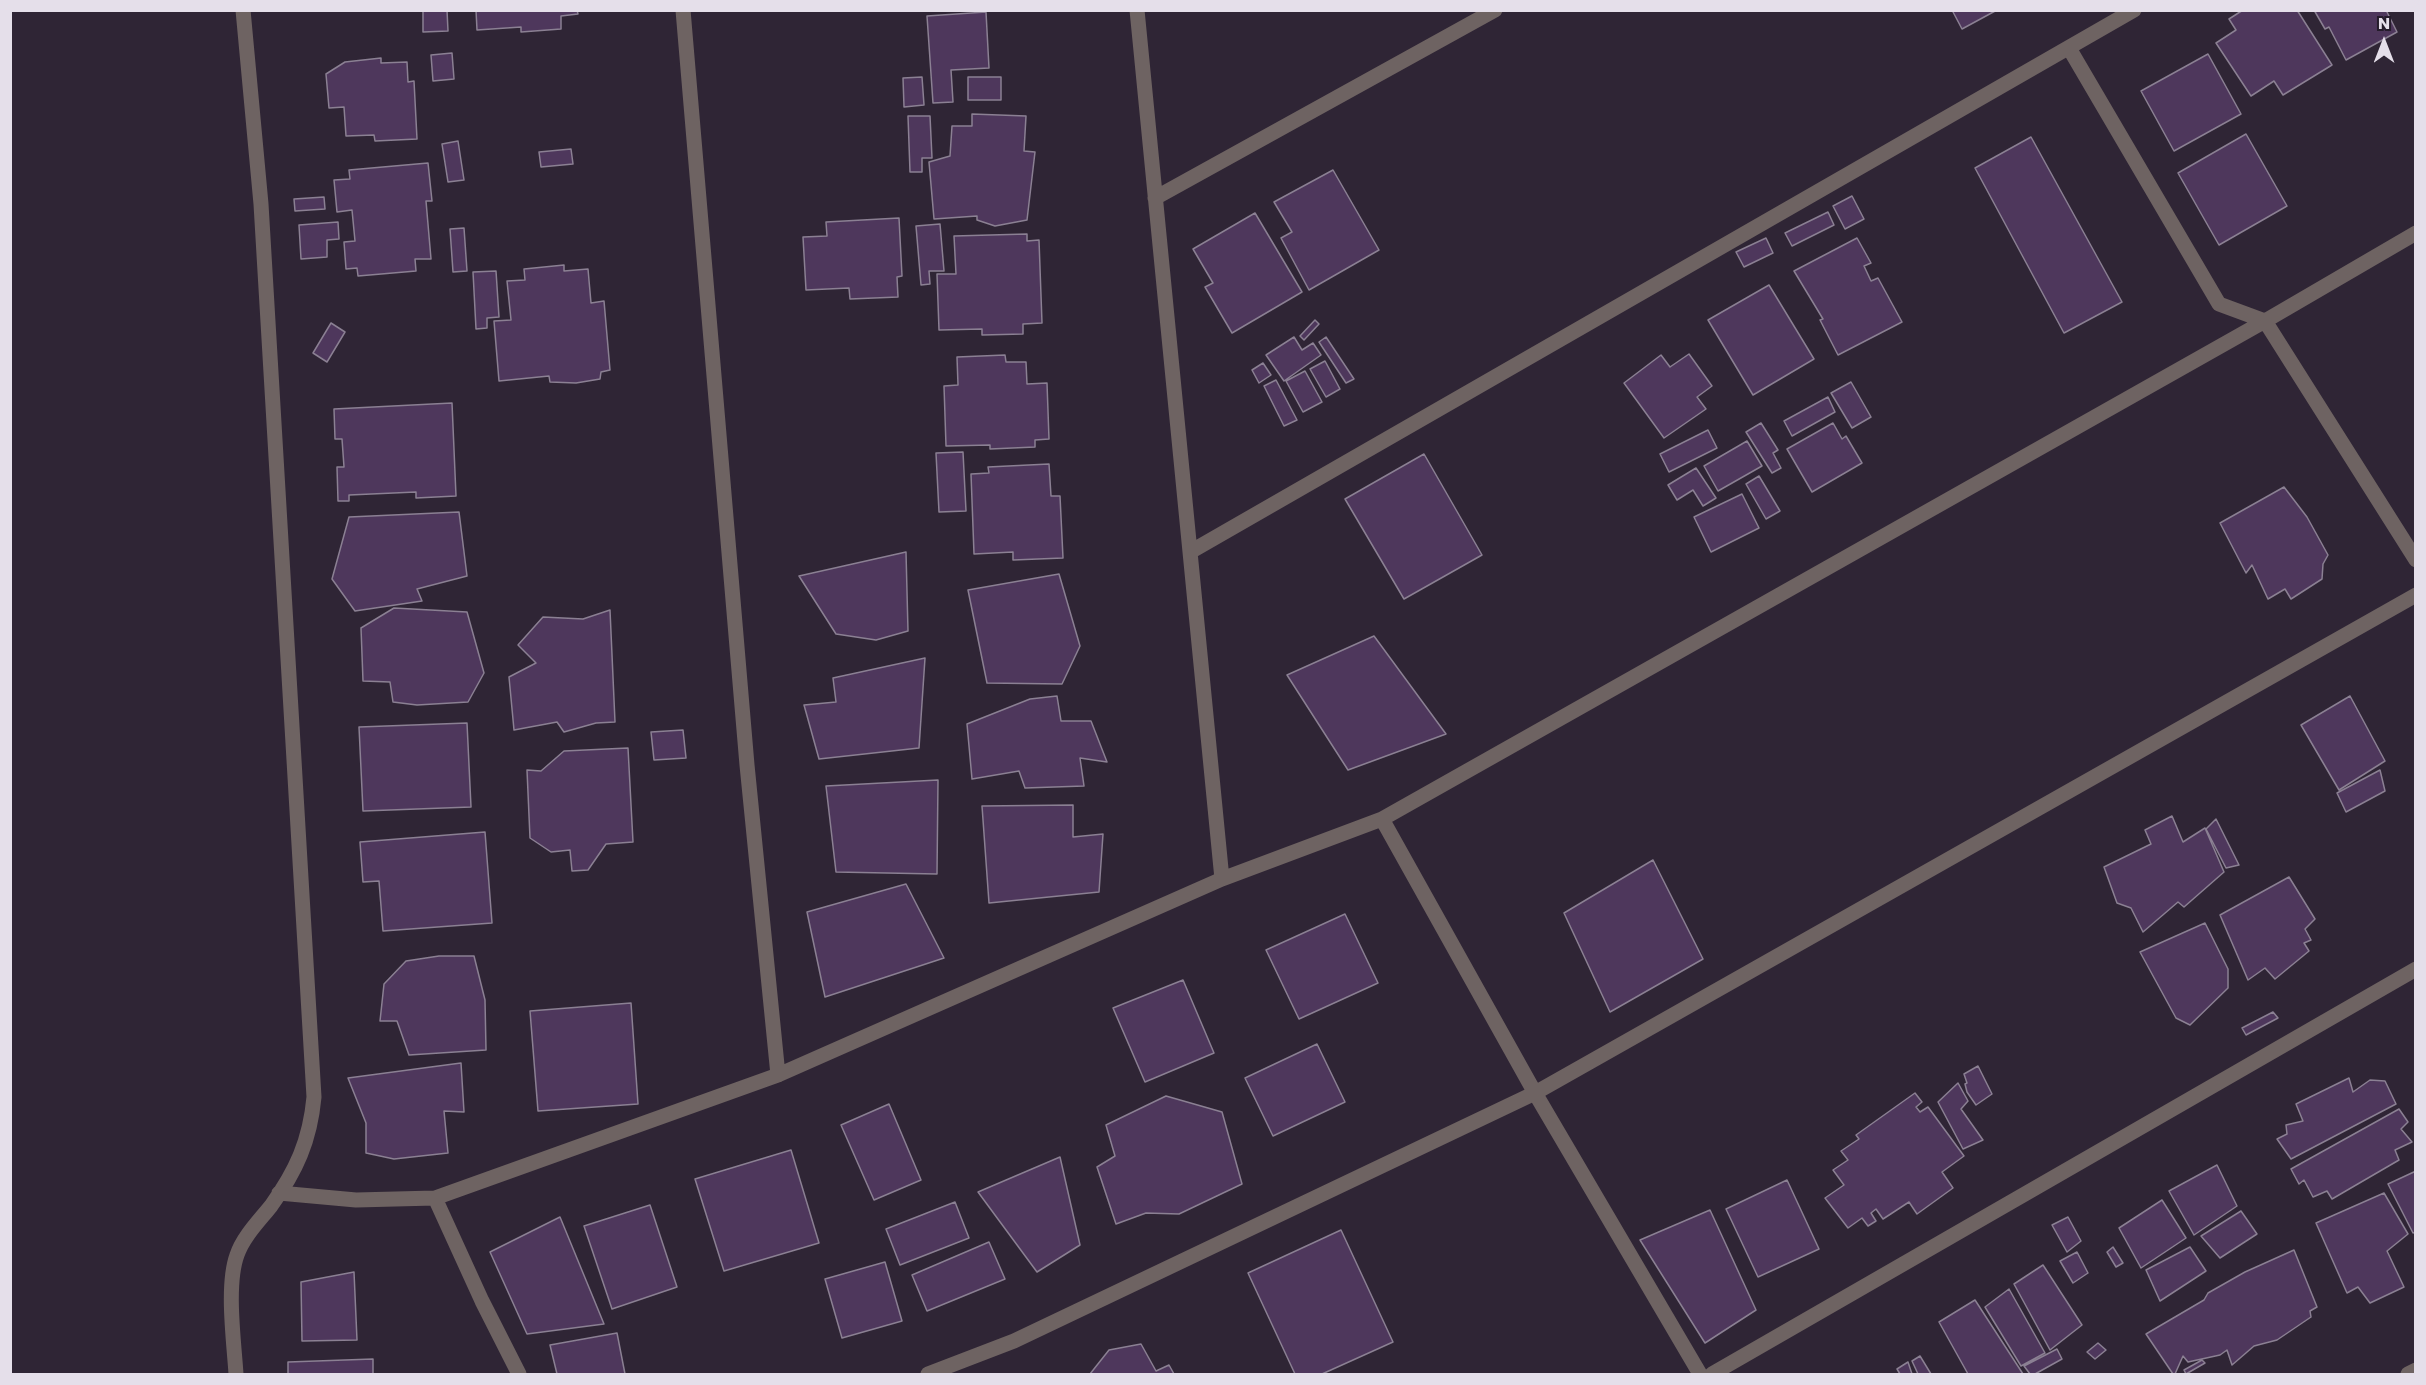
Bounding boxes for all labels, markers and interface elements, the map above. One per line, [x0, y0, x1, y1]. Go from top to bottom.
north arrow [2354, 12, 2414, 72]
text: N [2378, 12, 2390, 35]

